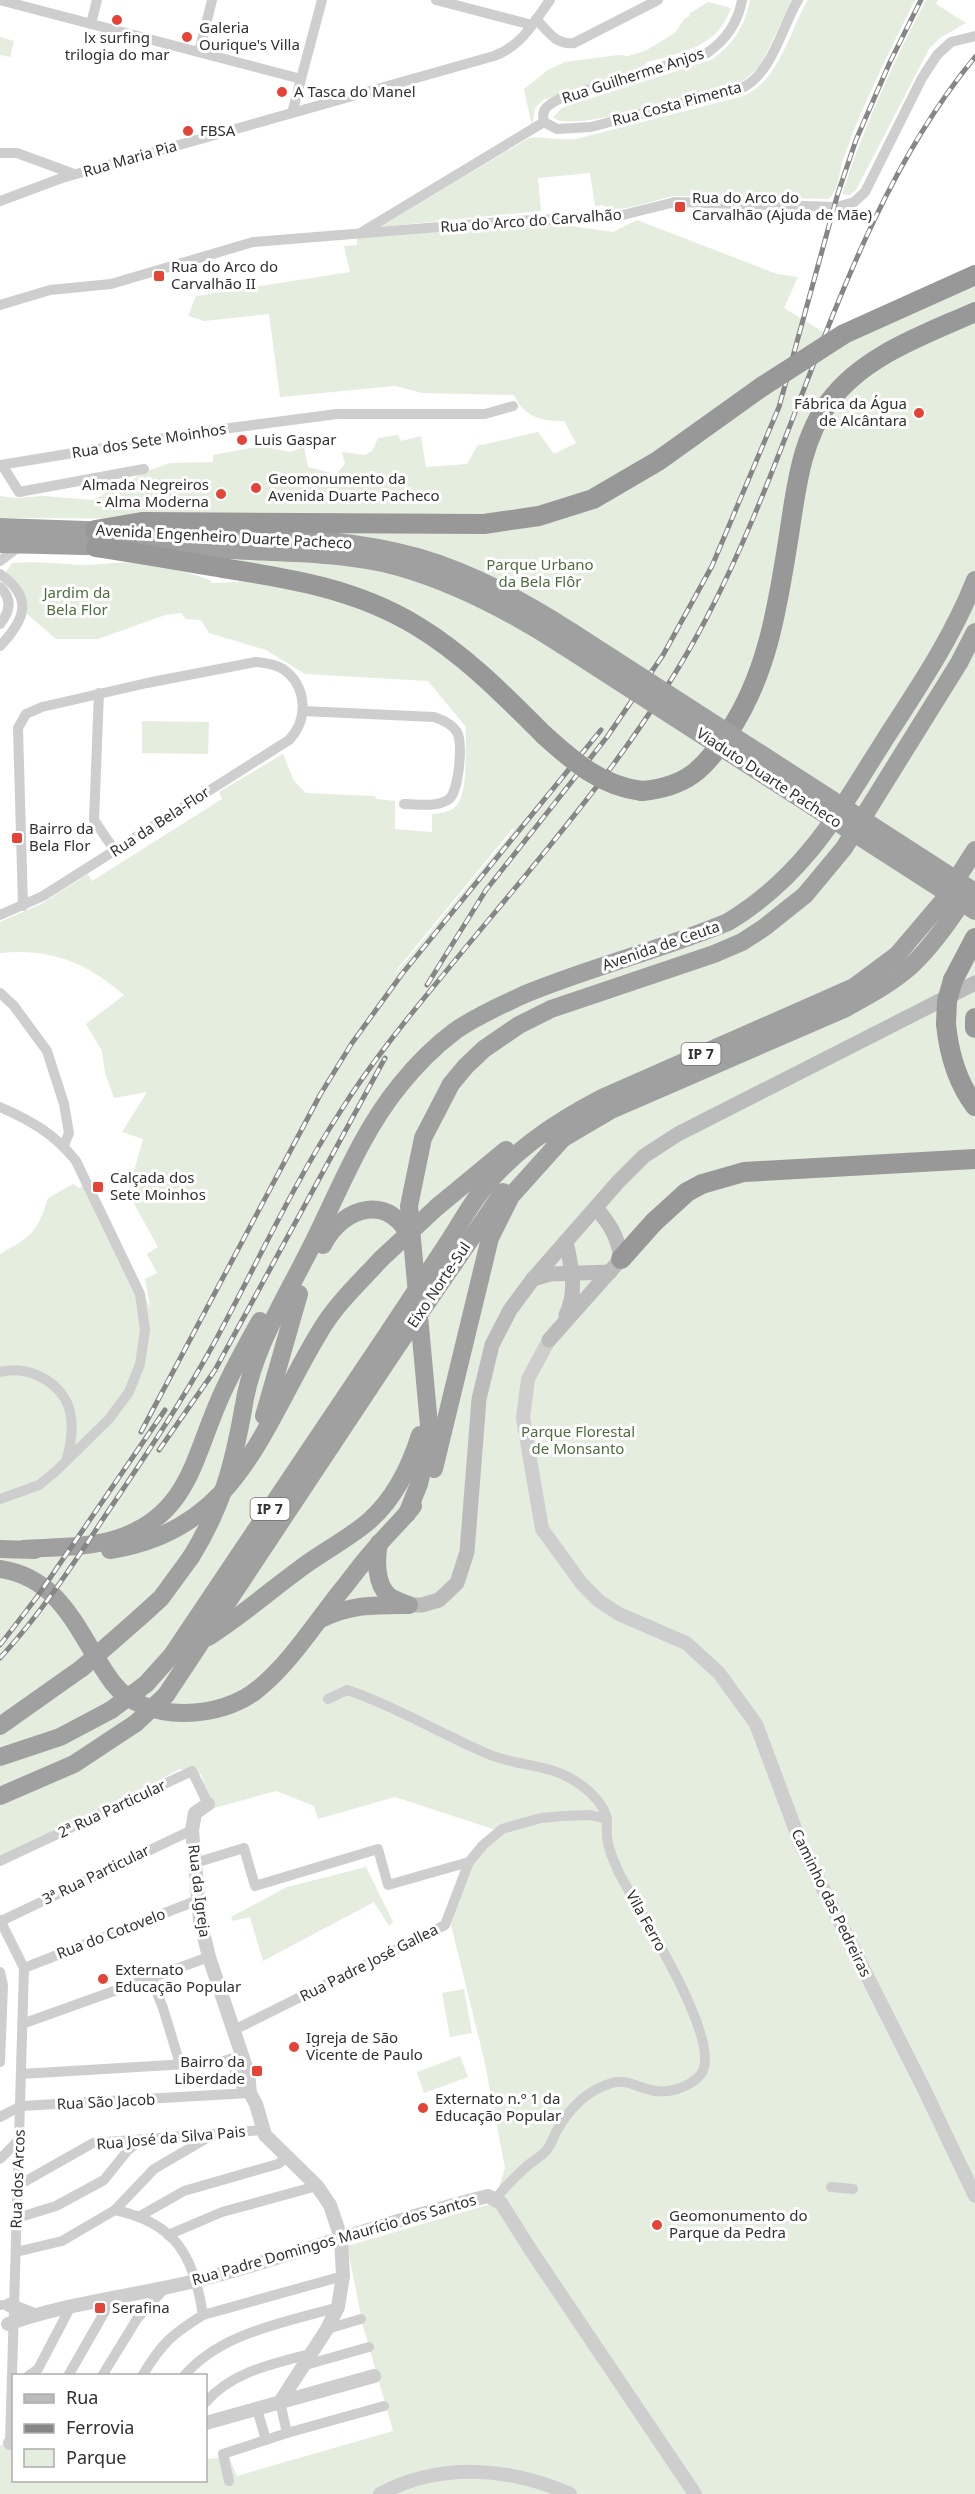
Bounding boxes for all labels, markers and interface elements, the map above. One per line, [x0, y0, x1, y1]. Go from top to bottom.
marker: lx surfing trilogia do mar [110, 13, 124, 27]
place label: Galeria Ourique's Villa [199, 17, 300, 54]
place label: lx surfing trilogia do mar [65, 27, 169, 64]
marker: Galeria Ourique's Villa [180, 30, 194, 44]
street label: Rua Guilherme Anjos [559, 43, 706, 107]
street label: Rua Costa Pimenta [610, 76, 744, 130]
place label: A Tasca do Manel [294, 81, 416, 101]
marker: A Tasca do Manel [275, 85, 289, 99]
place label: FBSA [200, 120, 236, 140]
marker: FBSA [181, 124, 195, 138]
street label: Rua Maria Pia [80, 135, 179, 181]
place label: Rua do Arco do Carvalhão (Ajuda de Mãe) [692, 187, 872, 224]
marker: Rua do Arco do Carvalhão (Ajuda de Mãe) [673, 200, 687, 214]
street label: Rua do Arco do Carvalhão [440, 204, 622, 236]
place label: Rua do Arco do Carvalhão II [171, 256, 278, 293]
marker: Rua do Arco do Carvalhão II [152, 269, 166, 283]
place label: Fábrica da Água de Alcântara [794, 393, 907, 430]
marker: Fábrica da Água de Alcântara [912, 406, 926, 420]
street label: Rua dos Sete Moinhos [70, 418, 228, 462]
place label: Luis Gaspar [254, 429, 336, 449]
marker: Luis Gaspar [235, 433, 249, 447]
place label: Geomonumento da Avenida Duarte Pacheco [268, 468, 440, 505]
place label: Almada Negreiros - Alma Moderna [82, 474, 209, 511]
marker: Geomonumento da Avenida Duarte Pacheco [249, 481, 263, 495]
marker: Almada Negreiros - Alma Moderna [214, 487, 228, 501]
street label: Avenida Engenheiro Duarte Pacheco [95, 519, 353, 553]
park label: Parque Urbano da Bela Flôr [486, 554, 594, 591]
park label: Jardim da Bela Flor [41, 582, 111, 619]
street label: Viaduto Duarte Pacheco [693, 723, 846, 832]
street label: Rua da Bela-Flor [106, 782, 213, 861]
place label: Bairro da Bela Flor [29, 818, 94, 855]
marker: Bairro da Bela Flor [10, 831, 24, 845]
street label: Avenida de Ceuta [599, 916, 722, 975]
road number: IP 7 [682, 1043, 720, 1065]
place label: Calçada dos Sete Moinhos [110, 1167, 206, 1204]
marker: Calçada dos Sete Moinhos [91, 1180, 105, 1194]
street label: Eixo Norte-Sul [402, 1238, 474, 1331]
park label: Parque Florestal de Monsanto [521, 1421, 635, 1458]
road number: IP 7 [250, 1498, 290, 1520]
street label: 2ª Rua Particular [54, 1774, 169, 1842]
street label: Caminho das Pedreiras [787, 1825, 877, 1980]
street label: 3ª Rua Particular [39, 1840, 152, 1909]
street label: Rua da Igreja [184, 1843, 216, 1938]
street label: Vila Ferro [622, 1887, 672, 1954]
street label: Rua do Cotovelo [53, 1903, 168, 1963]
street label: Rua Padre José Gallea [296, 1919, 441, 2006]
place label: Externato Educação Popular [115, 1959, 241, 1996]
marker: Externato Educação Popular [96, 1972, 110, 1986]
place label: Igreja de São Vicente de Paulo [306, 2027, 423, 2064]
marker: Igreja de São Vicente de Paulo [287, 2040, 301, 2054]
place label: Bairro da Liberdade [174, 2051, 245, 2088]
marker: Bairro da Liberdade [250, 2064, 264, 2078]
street label: Rua São Jacob [56, 2088, 156, 2114]
place label: Externato n.º 1 da Educação Popular [435, 2088, 561, 2125]
marker: Externato n.º 1 da Educação Popular [416, 2101, 430, 2115]
street label: Rua José da Silva Pais [96, 2121, 246, 2153]
street label: Rua dos Arcos [5, 2129, 29, 2229]
street label: Rua Padre Domingos Maurício dos Santos [189, 2189, 478, 2289]
place label: Geomonumento do Parque da Pedra [669, 2205, 808, 2242]
marker: Geomonumento do Parque da Pedra [650, 2218, 664, 2232]
place label: Serafina [112, 2297, 170, 2317]
marker: Serafina [93, 2301, 107, 2315]
legend [12, 2374, 207, 2482]
text: Rua [66, 2385, 98, 2409]
text: Ferrovia [66, 2415, 134, 2439]
text: Parque [66, 2445, 126, 2469]

